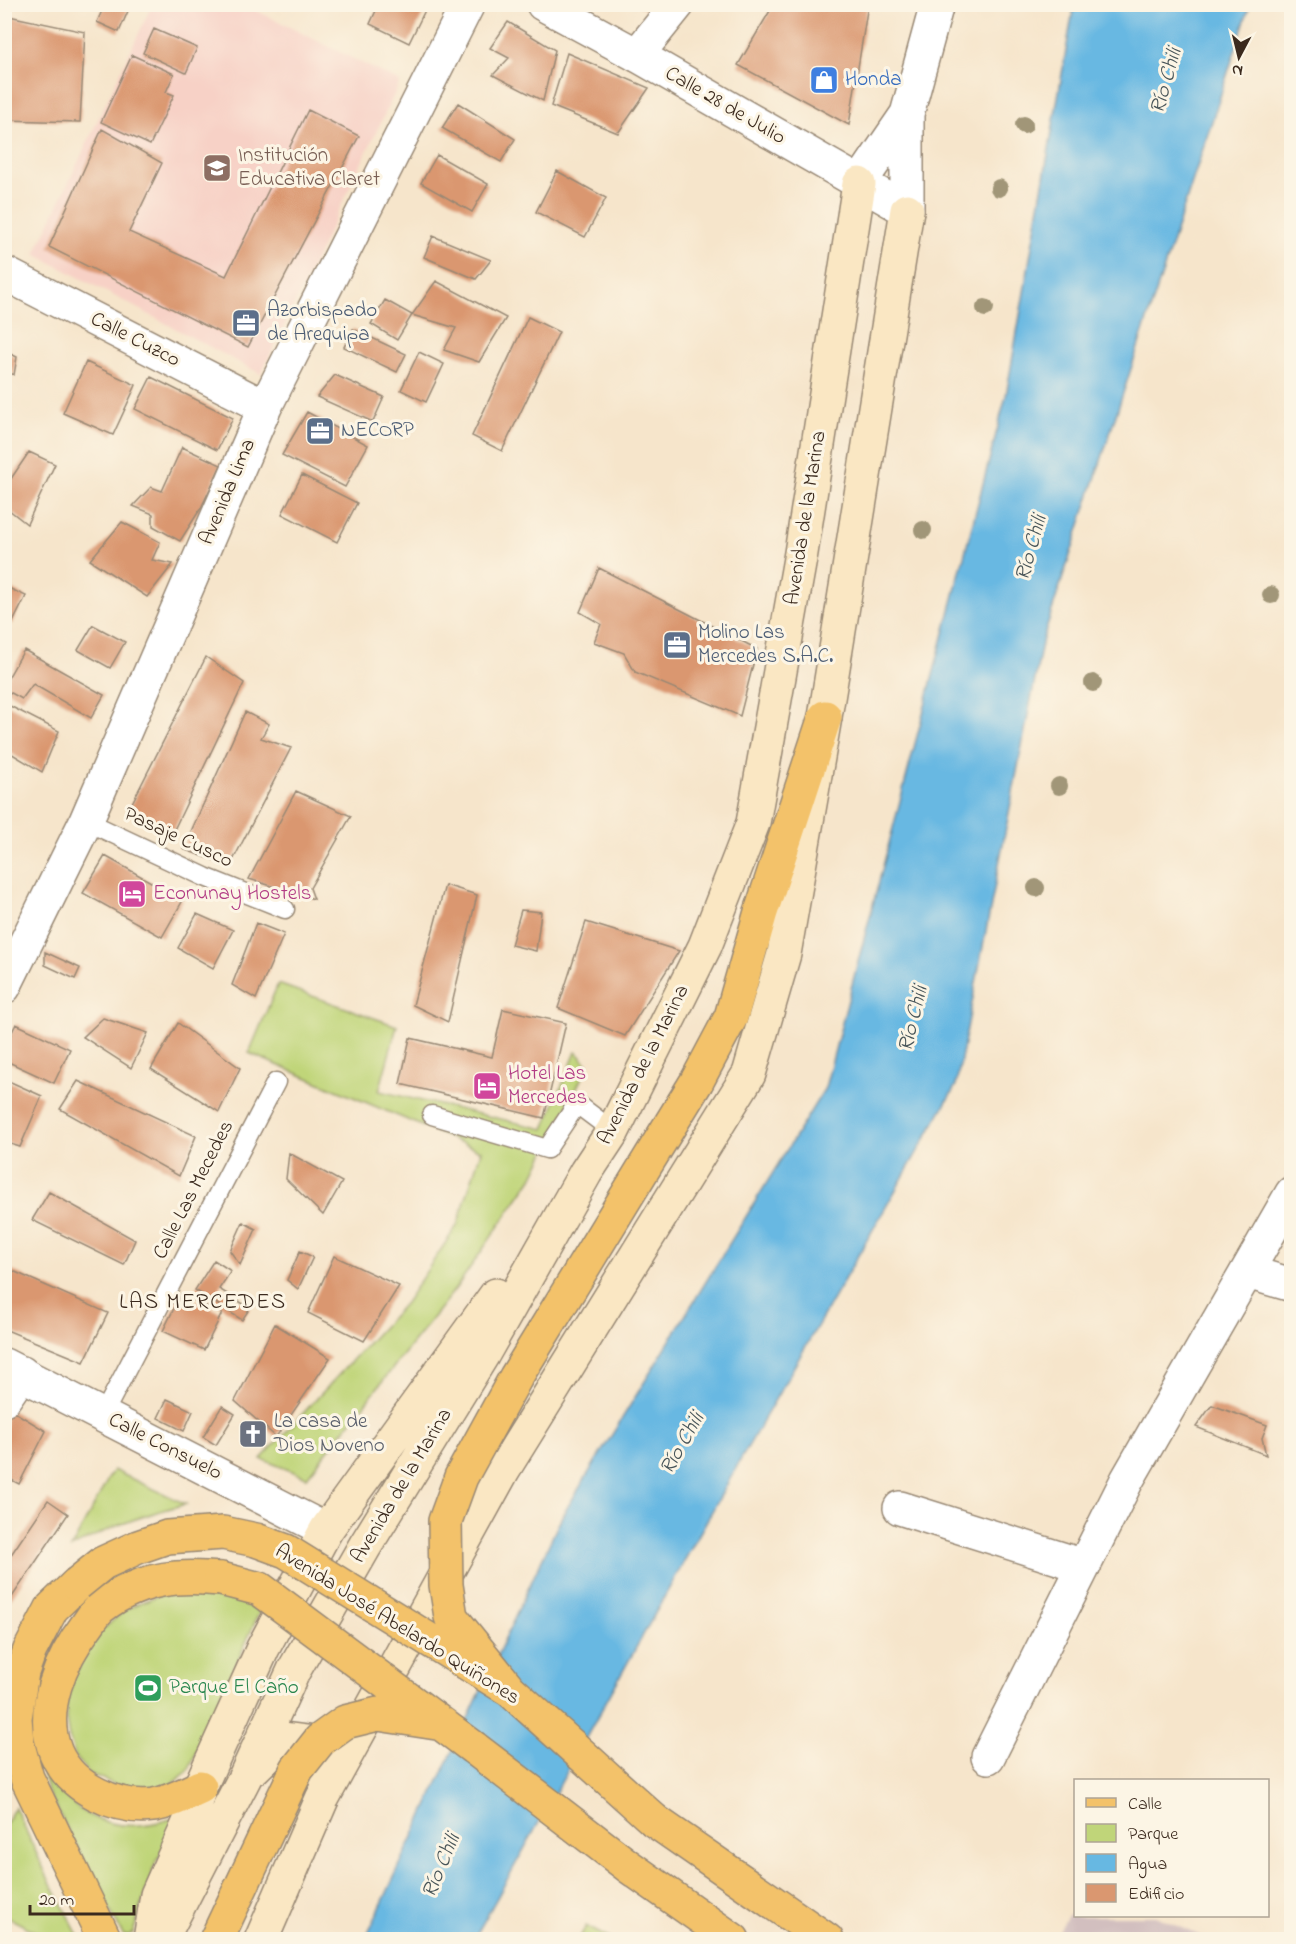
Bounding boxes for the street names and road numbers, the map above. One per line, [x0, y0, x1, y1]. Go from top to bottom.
street label: Calle 28 de Julio [659, 59, 791, 153]
street label: Calle Cuzco [85, 305, 185, 375]
street label: Avenida de la Marina [777, 429, 835, 607]
street label: Avenida Lima [192, 434, 264, 550]
street label: Pasaje Cusco [118, 800, 238, 876]
street label: Avenida de la Marina [591, 980, 697, 1150]
street label: Calle Las Mecedes [146, 1115, 242, 1265]
street label: Avenida de la Marina [344, 1403, 460, 1569]
street label: Calle Consuelo [103, 1406, 227, 1489]
street label: Avenida José Abelardo Quiñones [269, 1537, 525, 1713]

